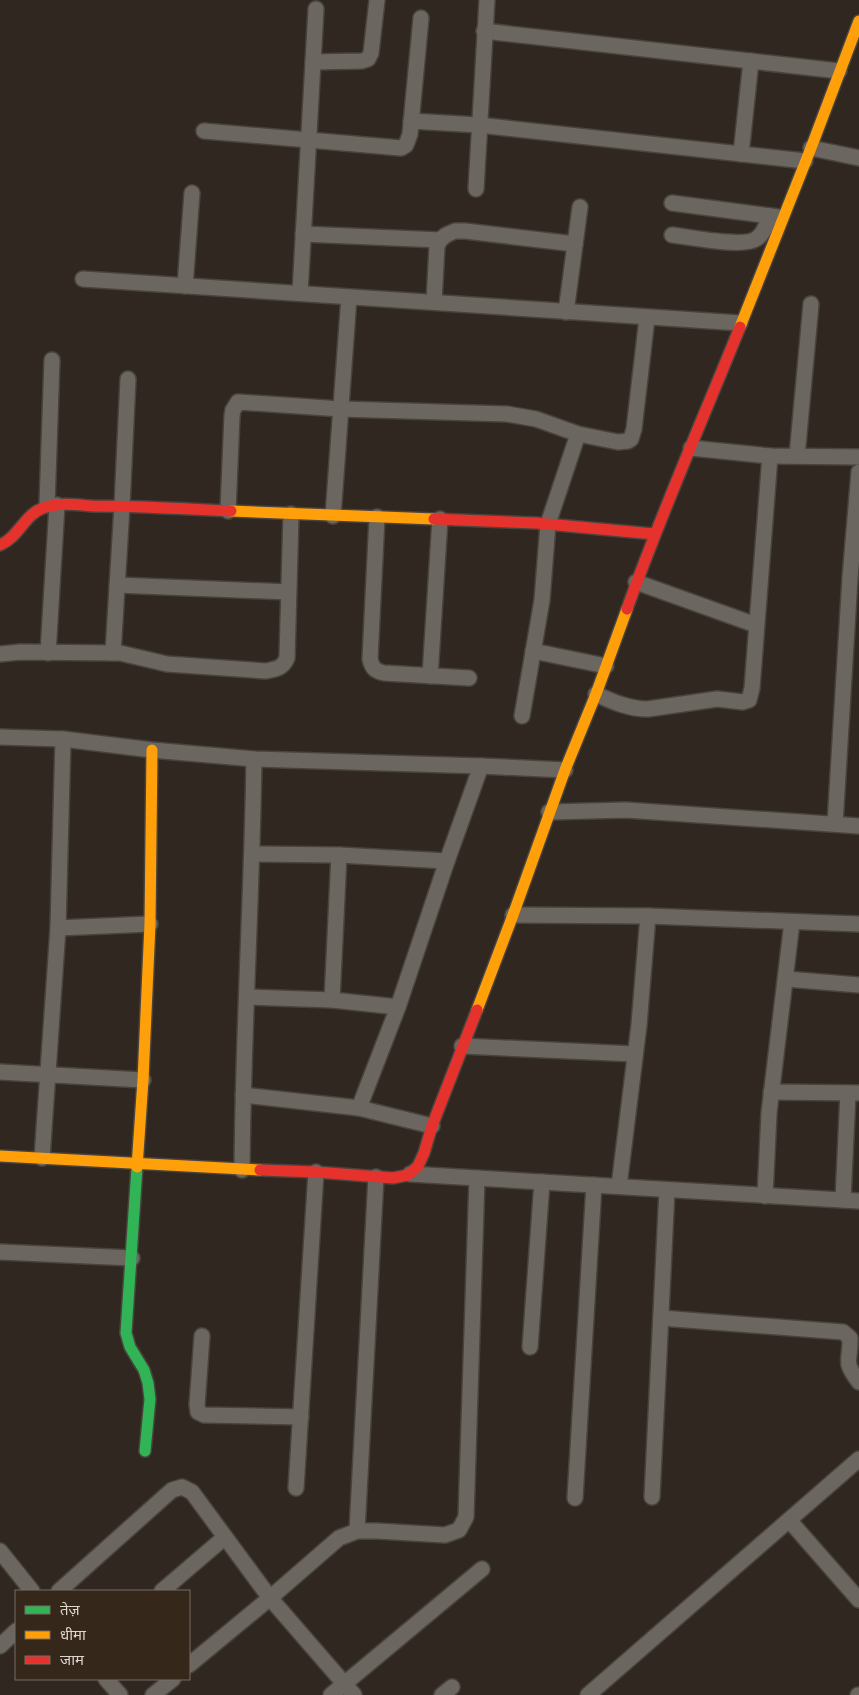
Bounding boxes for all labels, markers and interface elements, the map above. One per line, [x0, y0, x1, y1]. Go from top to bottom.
legend [15, 1590, 190, 1680]
text: तेज़ [60, 1600, 81, 1619]
text: धीमा [60, 1625, 87, 1644]
text: जाम [60, 1650, 85, 1669]

